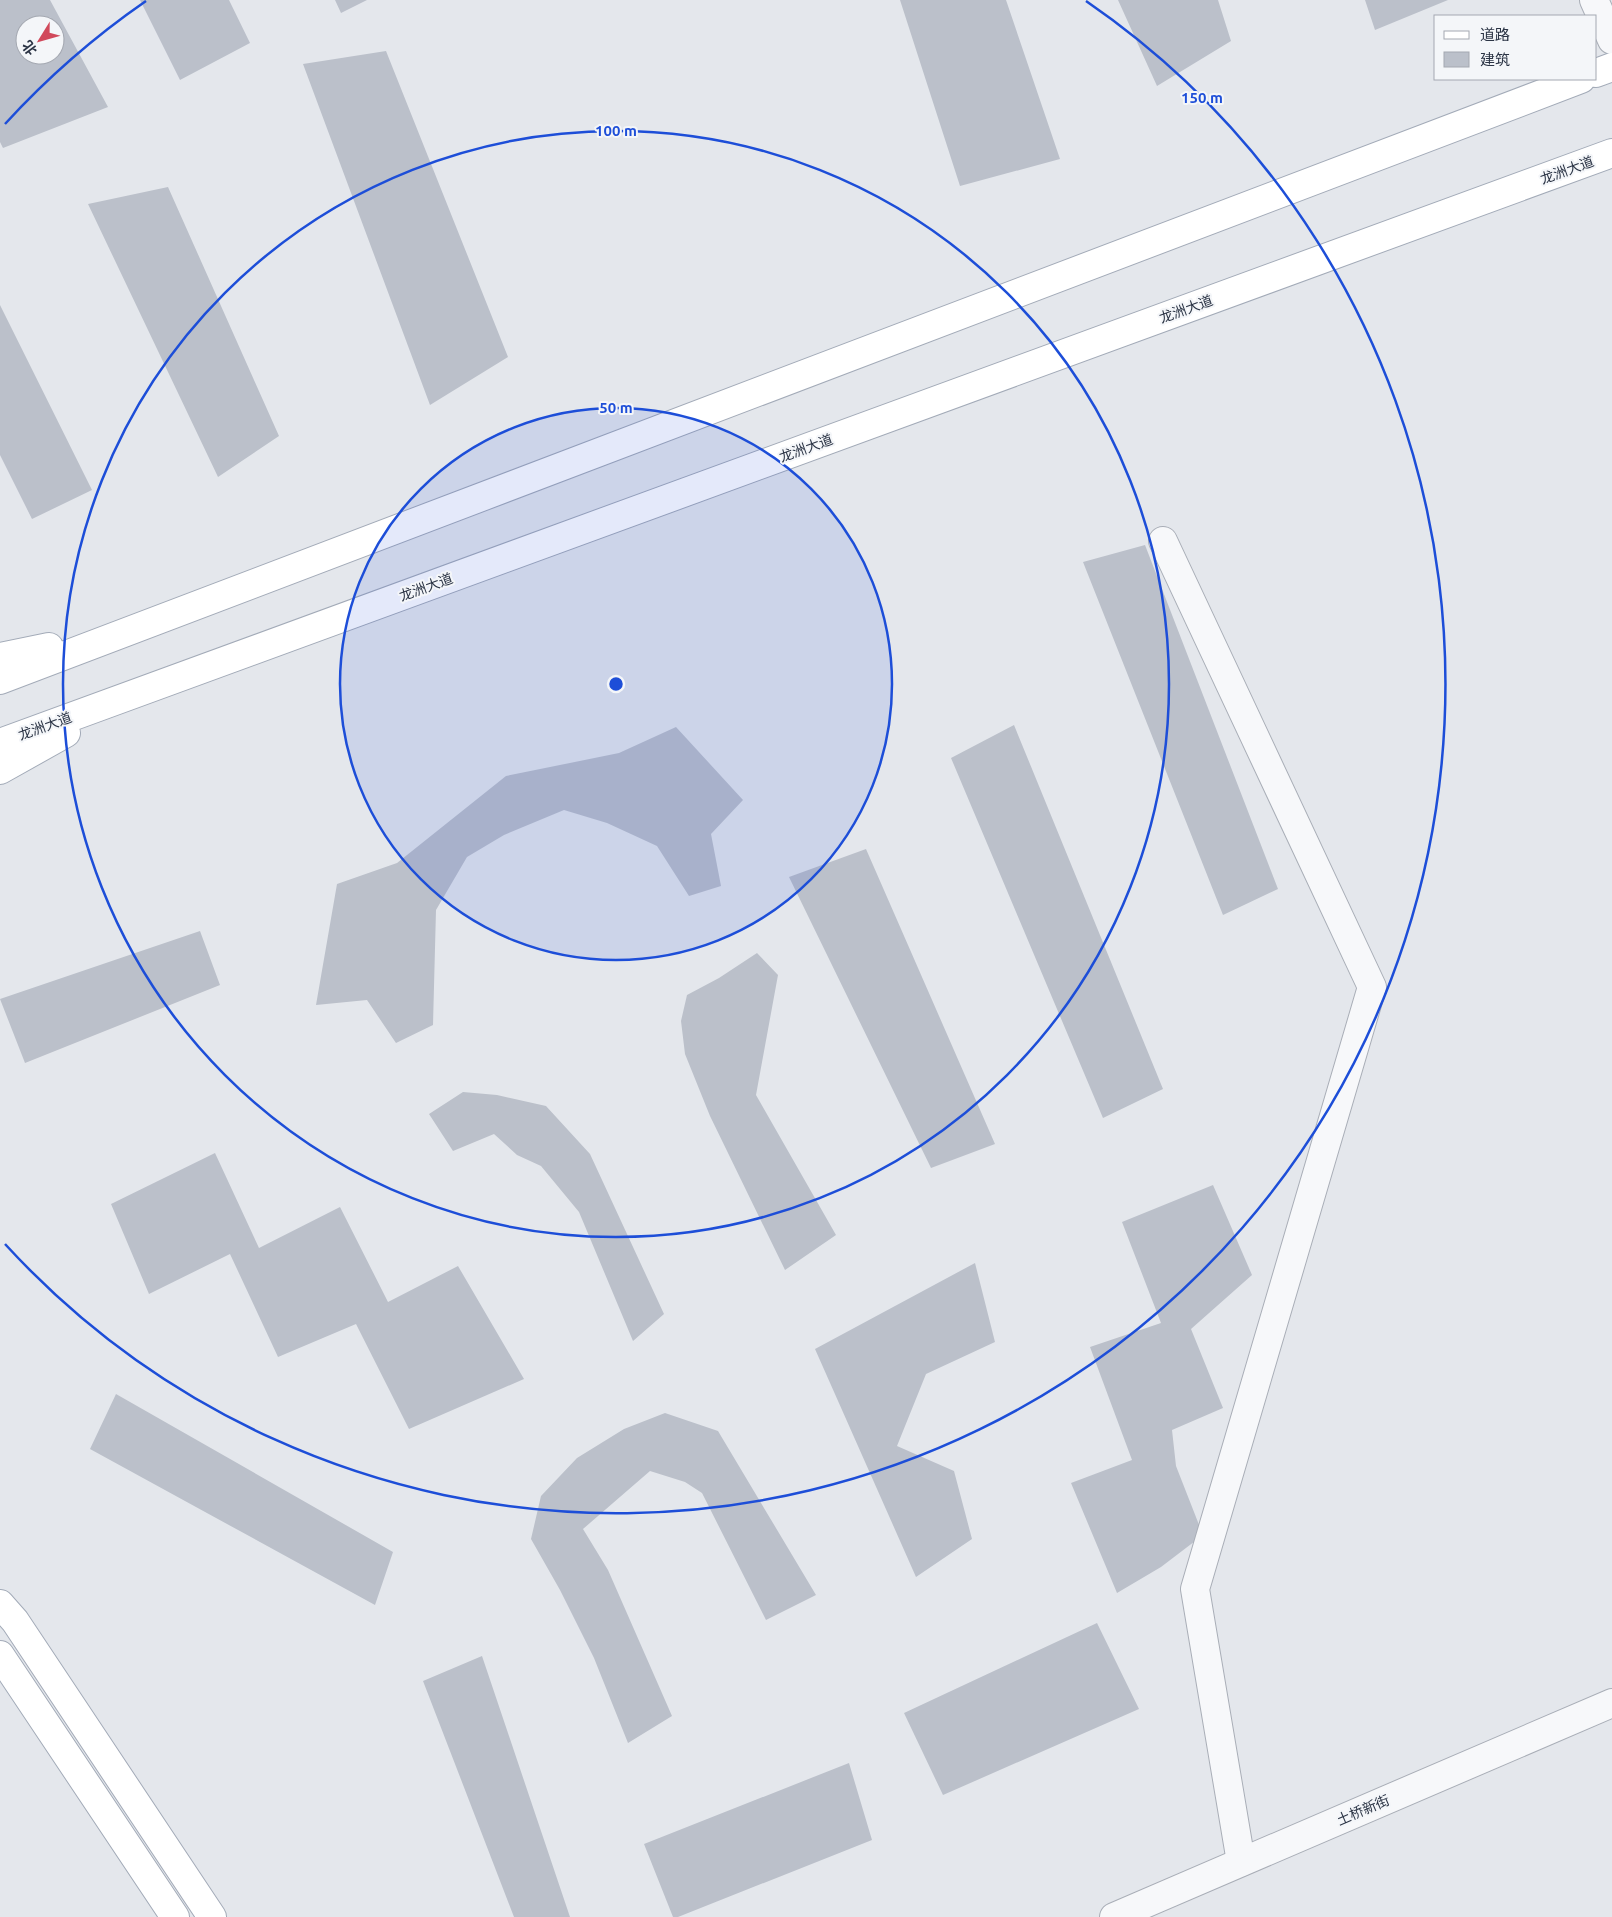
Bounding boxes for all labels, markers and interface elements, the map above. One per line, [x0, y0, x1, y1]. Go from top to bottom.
north arrow [15, 15, 65, 65]
legend [1434, 15, 1597, 80]
text: 道路 [1480, 26, 1510, 43]
text: 北 [19, 37, 40, 58]
text: 建筑 [1480, 51, 1510, 68]
text: 150 m [1181, 89, 1223, 106]
text: 100 m [595, 122, 637, 139]
street label: 龙洲大道 [1538, 153, 1596, 187]
street label: 龙洲大道 [1157, 292, 1215, 326]
text: 50 m [599, 399, 633, 416]
street label: 龙洲大道 [777, 431, 835, 465]
street label: 龙洲大道 [397, 570, 455, 604]
centre of rings [607, 675, 625, 693]
street label: 龙洲大道 [16, 709, 74, 743]
street label: 土桥新街 [1334, 1792, 1392, 1828]

